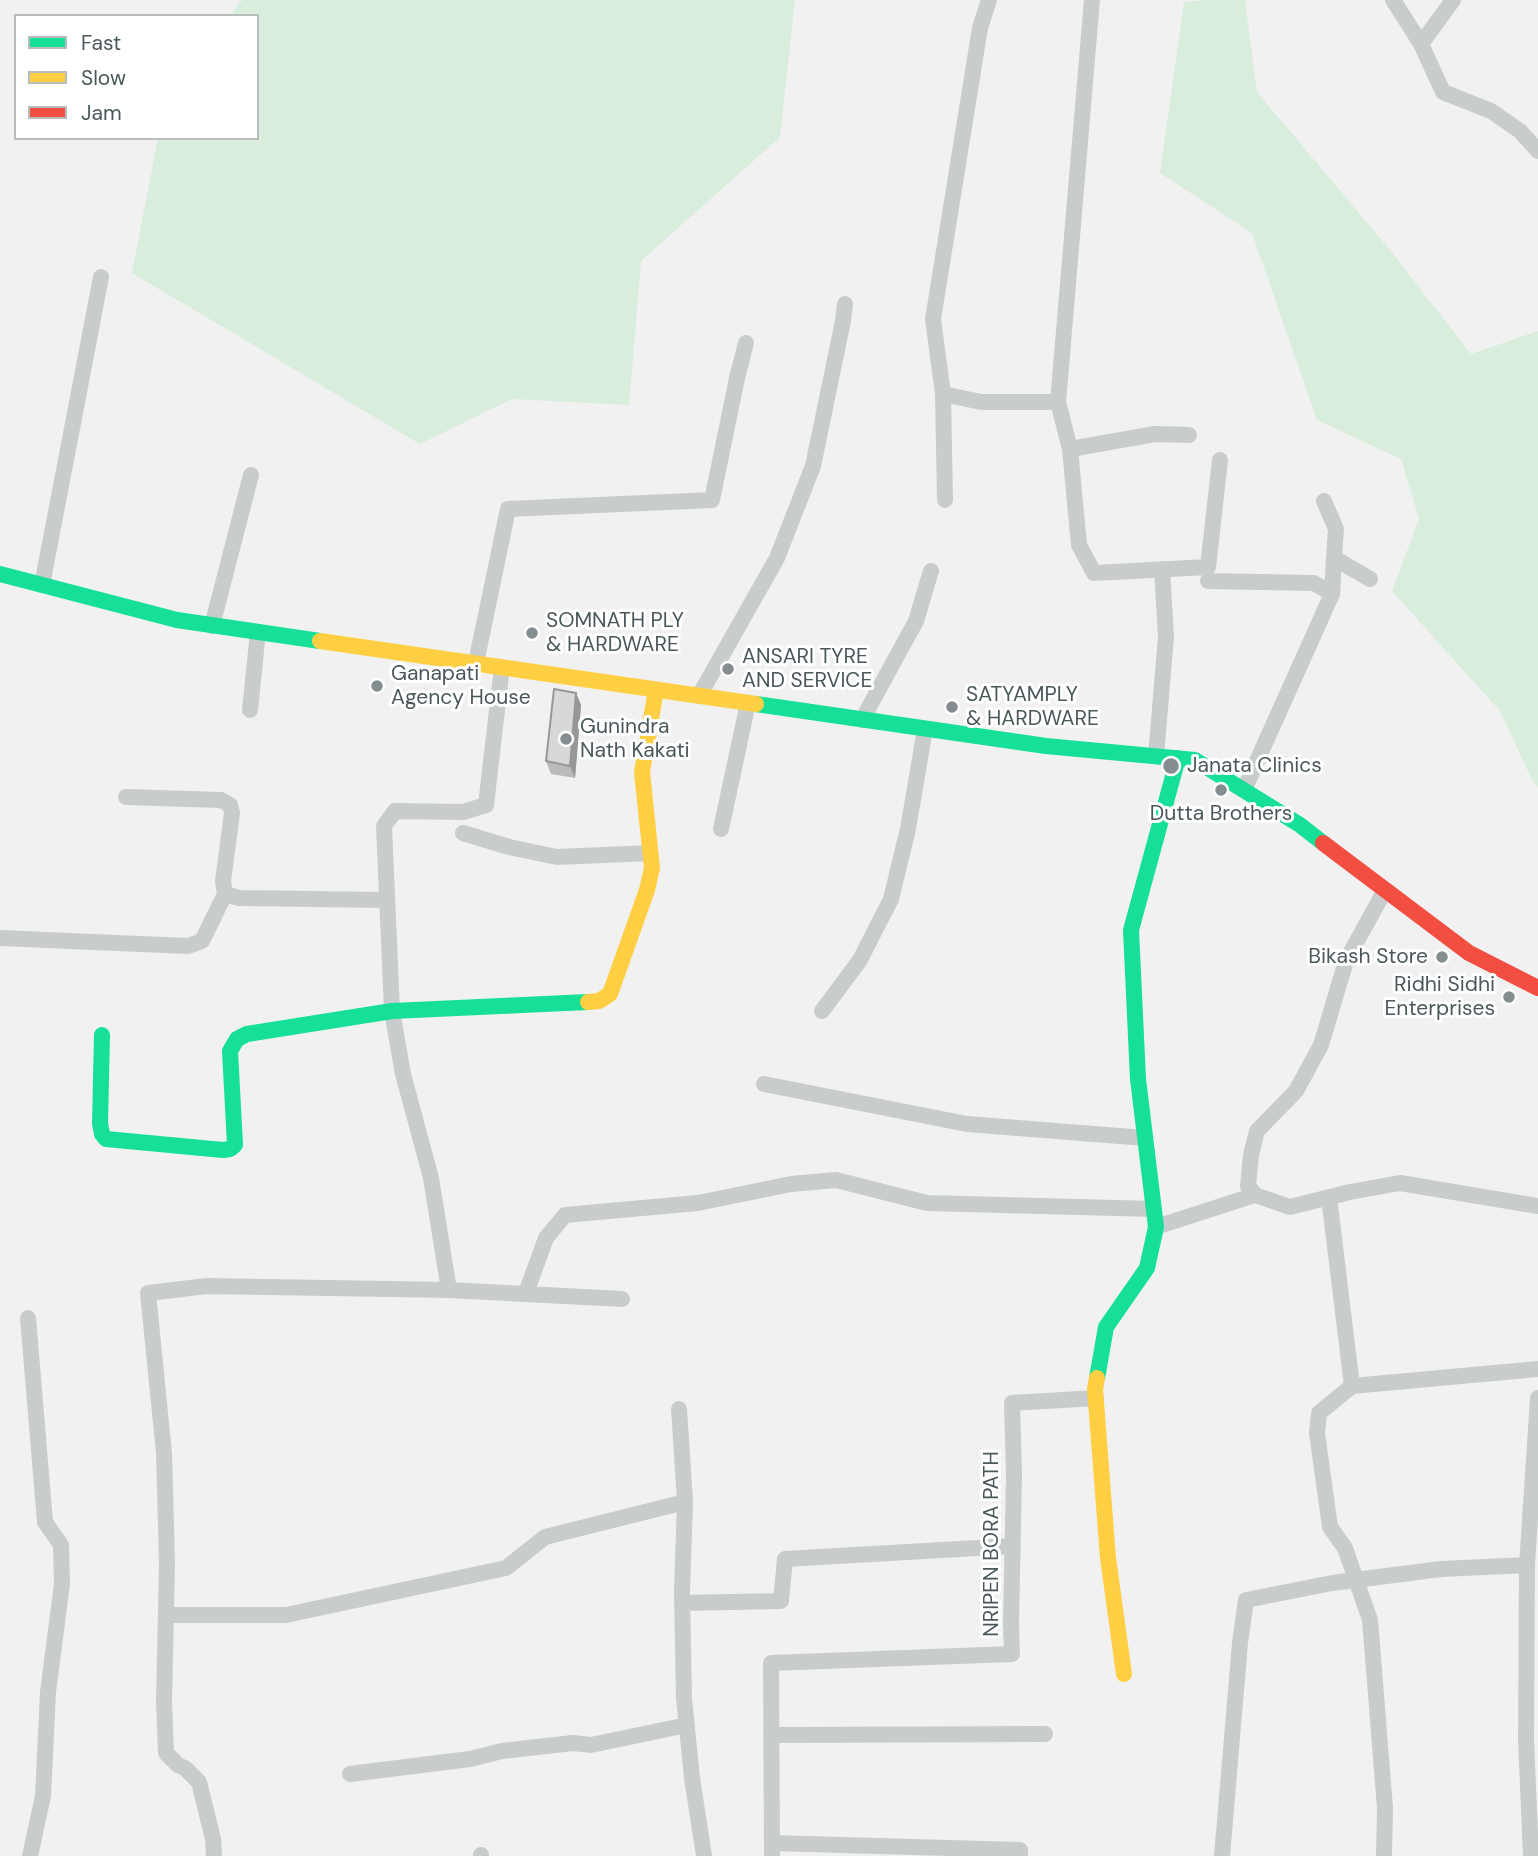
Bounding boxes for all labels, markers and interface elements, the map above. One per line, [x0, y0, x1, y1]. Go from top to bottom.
legend [14, 14, 259, 140]
text: Fast [81, 29, 121, 57]
text: Slow [81, 64, 126, 92]
text: Jam [81, 99, 122, 127]
place label: SOMNATH PLY & HARDWARE [546, 608, 684, 658]
marker: SOMNATH PLY & HARDWARE [524, 625, 540, 641]
place label: ANSARI TYRE AND SERVICE [742, 644, 872, 694]
place label: Ganapati Agency House [391, 661, 531, 711]
marker: ANSARI TYRE AND SERVICE [720, 661, 736, 677]
marker: Ganapati Agency House [369, 678, 385, 694]
place label: SATYAMPLY & HARDWARE [966, 682, 1099, 732]
marker: SATYAMPLY & HARDWARE [944, 699, 960, 715]
place label: Gunindra Nath Kakati [580, 714, 690, 764]
marker: Gunindra Nath Kakati [558, 731, 574, 747]
place label: Janata Clinics [1187, 753, 1322, 779]
marker: Janata Clinics [1161, 756, 1181, 776]
marker: Dutta Brothers [1213, 782, 1229, 798]
place label: Dutta Brothers [1150, 801, 1292, 827]
place label: Bikash Store [1308, 944, 1428, 970]
marker: Bikash Store [1434, 949, 1450, 965]
place label: Ridhi Sidhi Enterprises [1384, 972, 1495, 1022]
marker: Ridhi Sidhi Enterprises [1501, 989, 1517, 1005]
street label: NRIPEN BORA PATH [979, 1451, 1005, 1637]

